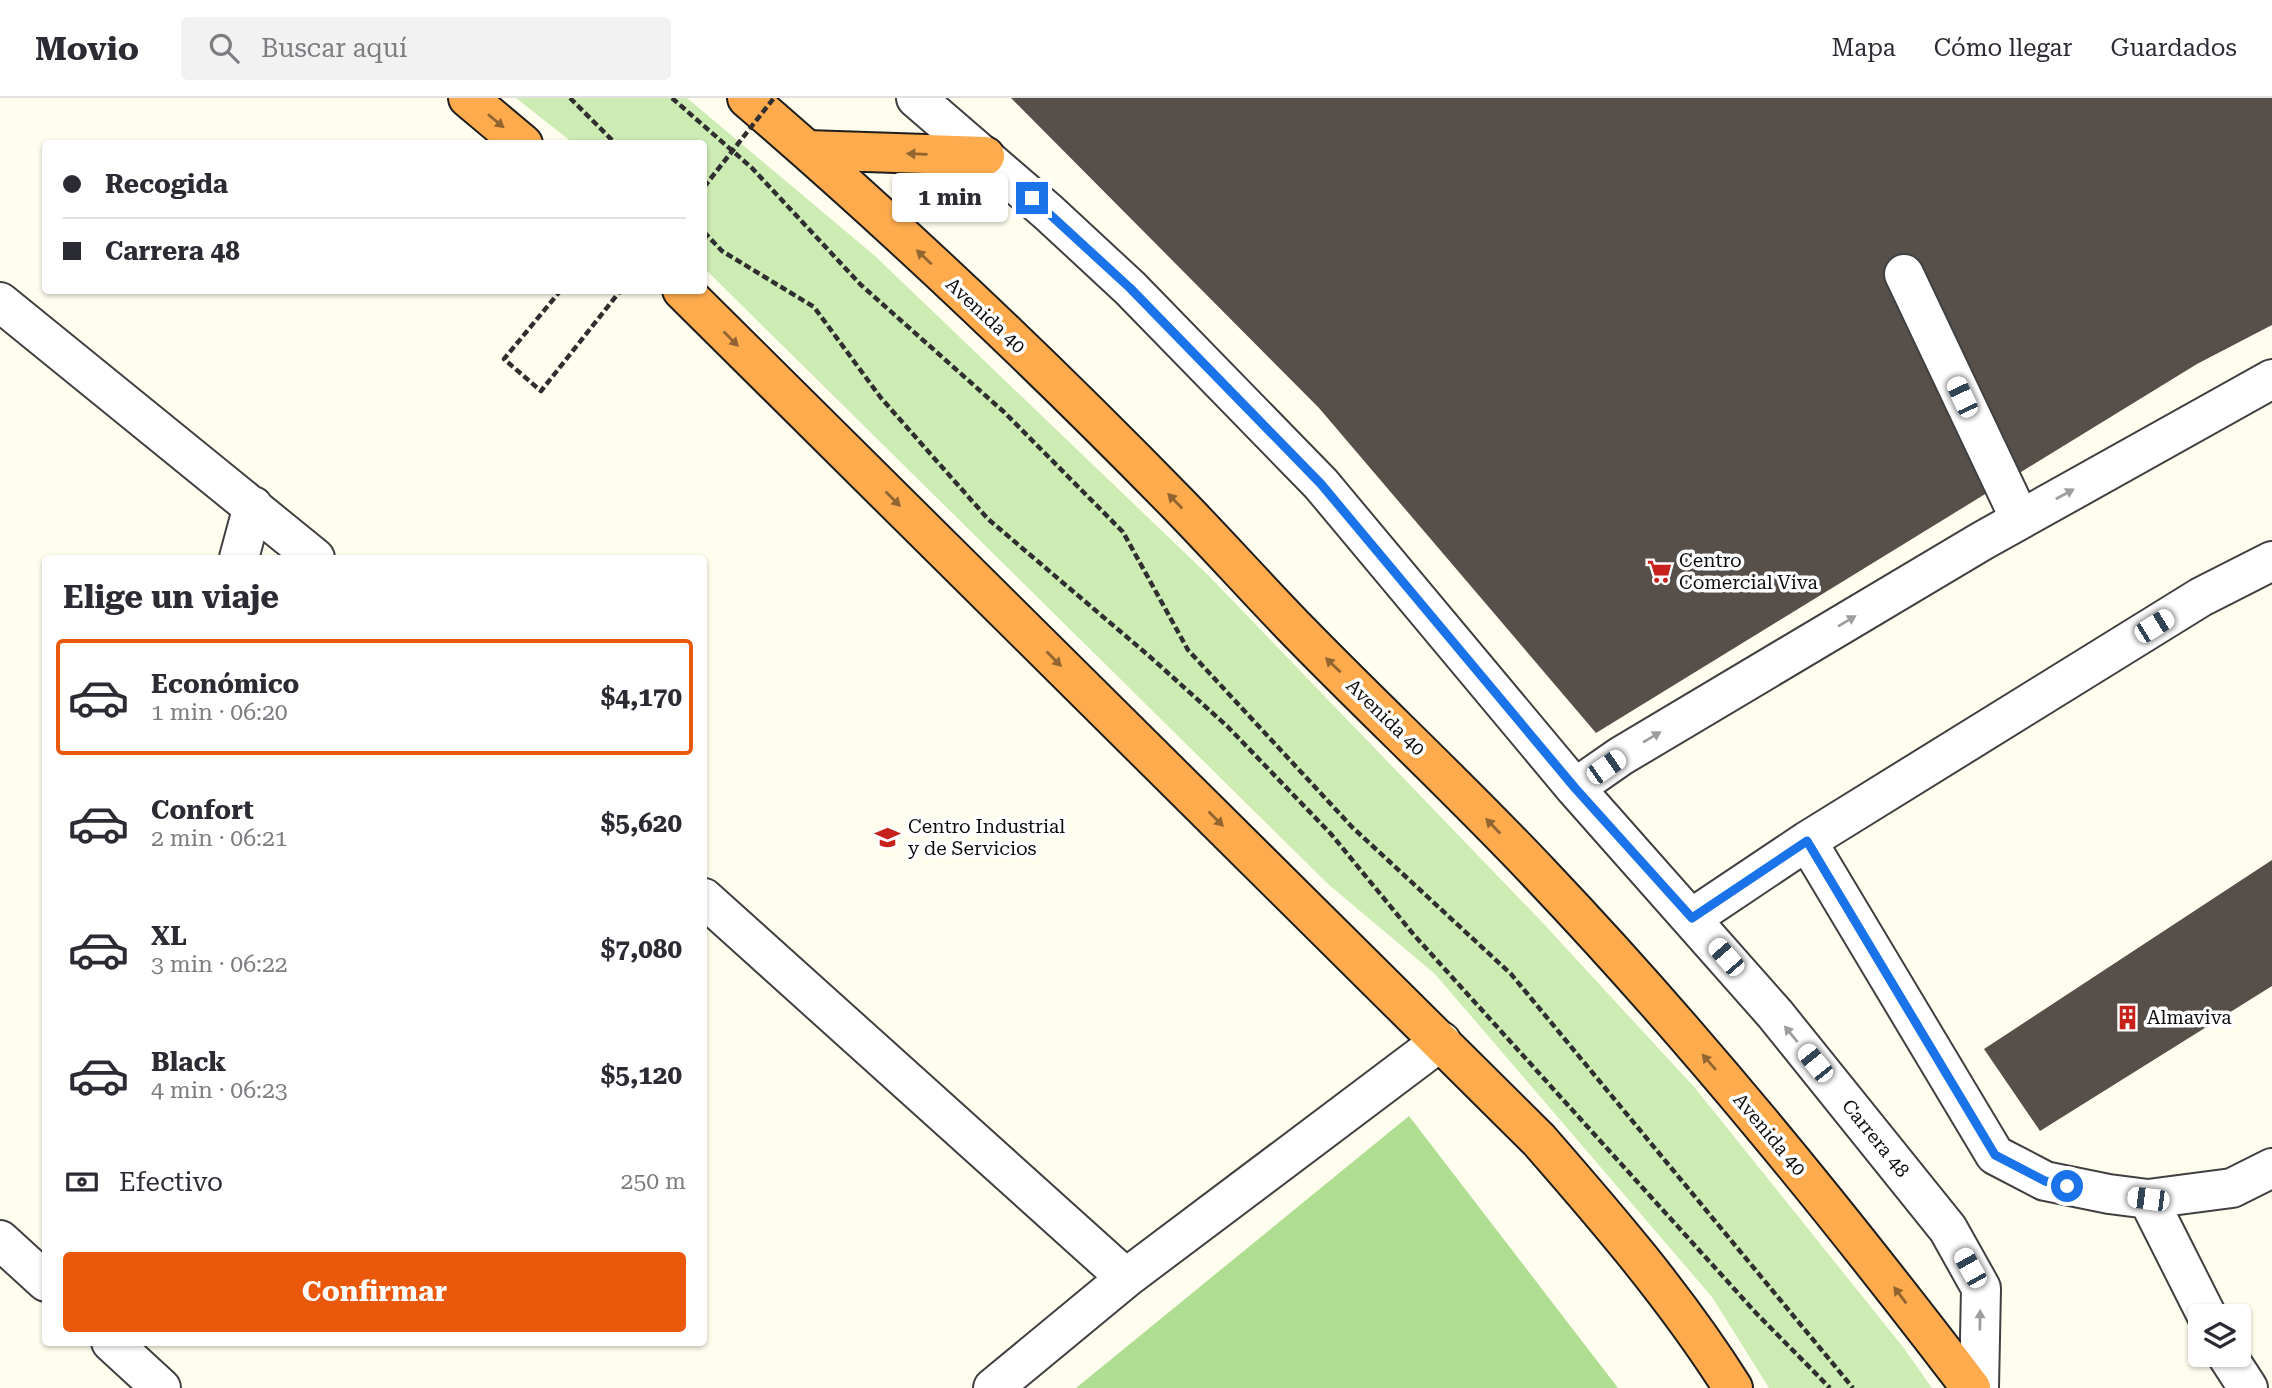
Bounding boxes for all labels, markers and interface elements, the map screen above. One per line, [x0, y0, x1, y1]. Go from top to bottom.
search box [181, 17, 671, 80]
text: Movio [35, 29, 139, 68]
icon: search [205, 29, 243, 67]
text: Buscar aquí [261, 33, 407, 63]
text: Mapa [1832, 34, 1896, 62]
text: Cómo llegar [1934, 34, 2072, 62]
text: Guardados [2110, 34, 2237, 62]
one-way arrow [486, 113, 504, 128]
one-way arrow [906, 148, 928, 159]
text: Recogida [105, 169, 228, 199]
callout: 1 min [892, 174, 1007, 222]
route end [1016, 182, 1048, 214]
text: 1 min [918, 184, 982, 211]
text: Carrera 48 [105, 236, 240, 266]
one-way arrow [915, 249, 933, 265]
street label: Avenida 40 [941, 273, 1030, 358]
one-way arrow [722, 330, 739, 346]
car [1944, 374, 1981, 420]
one-way arrow [2055, 488, 2075, 500]
one-way arrow [884, 490, 901, 507]
one-way arrow [1167, 493, 1183, 509]
place label: Centro Comercial Viva [1679, 549, 1818, 594]
supermarket icon: Centro Comercial Viva [1645, 557, 1673, 585]
text: Elige un viaje [63, 578, 279, 616]
car [2131, 606, 2178, 646]
one-way arrow [1838, 614, 1857, 627]
one-way arrow [1046, 650, 1063, 667]
one-way arrow [1324, 657, 1341, 674]
icon: car [67, 666, 130, 729]
text: Económico [151, 669, 299, 699]
street label: Avenida 40 [1341, 674, 1430, 761]
text: $4,170 [601, 682, 682, 712]
text: 1 min · 06:20 [151, 699, 288, 726]
one-way arrow [1643, 731, 1662, 744]
car [1583, 746, 1630, 788]
icon: car [67, 792, 130, 855]
text: Confort [151, 795, 254, 825]
text: $5,620 [601, 808, 682, 838]
one-way arrow [1207, 810, 1224, 826]
place label: Centro Industrial y de Servicios [908, 815, 1065, 860]
one-way arrow [1486, 818, 1502, 835]
school or university icon: Centro Industrial y de Servicios [874, 823, 902, 851]
text: 2 min · 06:21 [151, 825, 288, 852]
icon: car [67, 918, 130, 981]
text: XL [151, 921, 187, 951]
text: $7,080 [601, 934, 682, 964]
car [1705, 934, 1748, 980]
text: 3 min · 06:22 [151, 951, 288, 978]
building icon: Almaviva [2113, 1003, 2141, 1031]
place label: Almaviva [2147, 1006, 2232, 1029]
one-way arrow [1784, 1025, 1799, 1043]
car [1794, 1040, 1837, 1086]
icon: car [67, 1044, 130, 1107]
text: Black [151, 1047, 226, 1077]
one-way arrow [1702, 1054, 1717, 1071]
text: $5,120 [601, 1060, 682, 1090]
text: 4 min · 06:23 [151, 1077, 288, 1104]
street label: Avenida 40 [1728, 1088, 1811, 1180]
street label: Carrera 48 [1837, 1095, 1914, 1182]
icon: cash [63, 1163, 101, 1201]
text: Efectivo [119, 1167, 223, 1197]
text: 250 m [621, 1168, 686, 1195]
route start [2051, 1170, 2083, 1202]
car [2126, 1186, 2171, 1212]
car [1951, 1245, 1990, 1291]
button: Confirmar [63, 1252, 686, 1332]
one-way arrow [1892, 1286, 1907, 1304]
map controls [2188, 1304, 2251, 1367]
button: layers [2188, 1304, 2251, 1367]
one-way arrow [1975, 1309, 1986, 1331]

